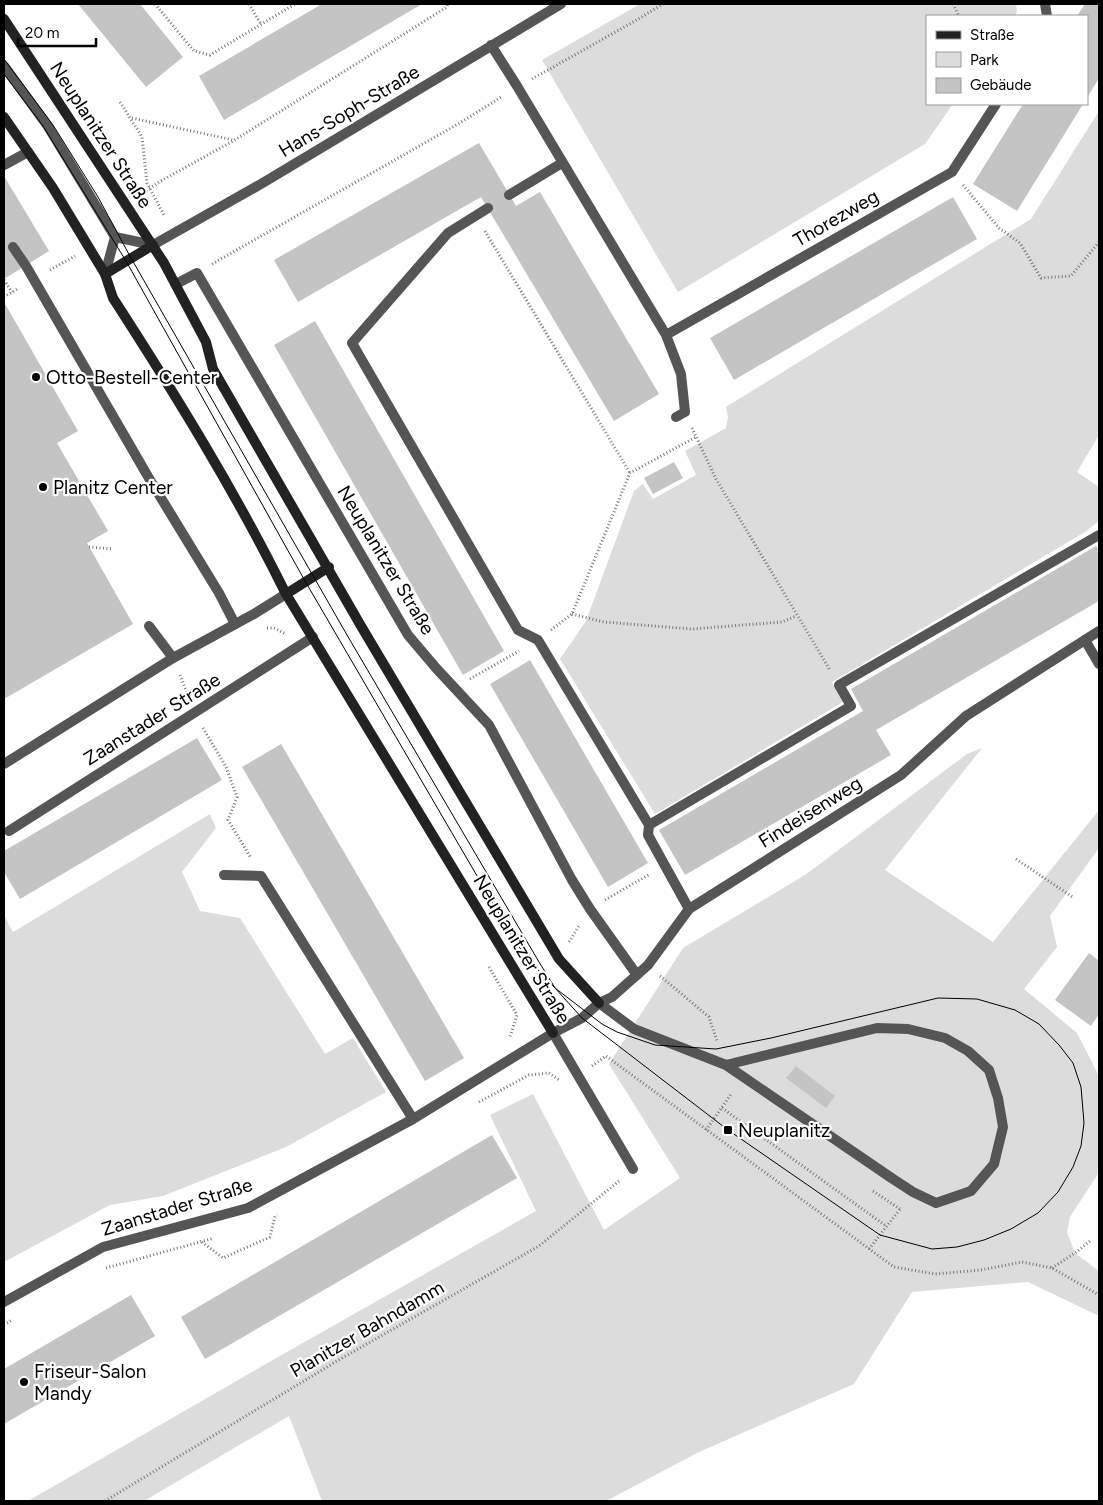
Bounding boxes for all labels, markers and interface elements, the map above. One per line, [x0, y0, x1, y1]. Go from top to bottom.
scale bar [18, 15, 95, 47]
legend [926, 15, 1088, 105]
text: 20 m [25, 24, 59, 42]
text: Straße [970, 26, 1014, 44]
text: Park [970, 51, 999, 69]
street label: Neuplanitzer Straße [45, 58, 157, 212]
street label: Hans-Soph-Straße [275, 60, 423, 162]
text: Gebäude [970, 76, 1031, 94]
street label: Thorezweg [789, 184, 883, 252]
place label: Otto-Bestell-Center [46, 366, 218, 389]
marker: Otto-Bestell-Center [30, 371, 42, 383]
place label: Planitz Center [53, 476, 173, 499]
marker: Planitz Center [37, 481, 49, 493]
street label: Neuplanitzer Straße [332, 481, 440, 639]
street label: Zaanstader Straße [80, 668, 224, 770]
street label: Findeisenweg [754, 771, 866, 853]
street label: Neuplanitzer Straße [468, 870, 576, 1028]
place label: Neuplanitz [738, 1119, 830, 1142]
marker: Neuplanitz [722, 1124, 734, 1136]
street label: Zaanstader Straße [99, 1173, 255, 1241]
street label: Planitzer Bahndamm [286, 1276, 448, 1382]
place label: Friseur-Salon Mandy [34, 1360, 146, 1405]
marker: Friseur-Salon Mandy [18, 1376, 30, 1388]

